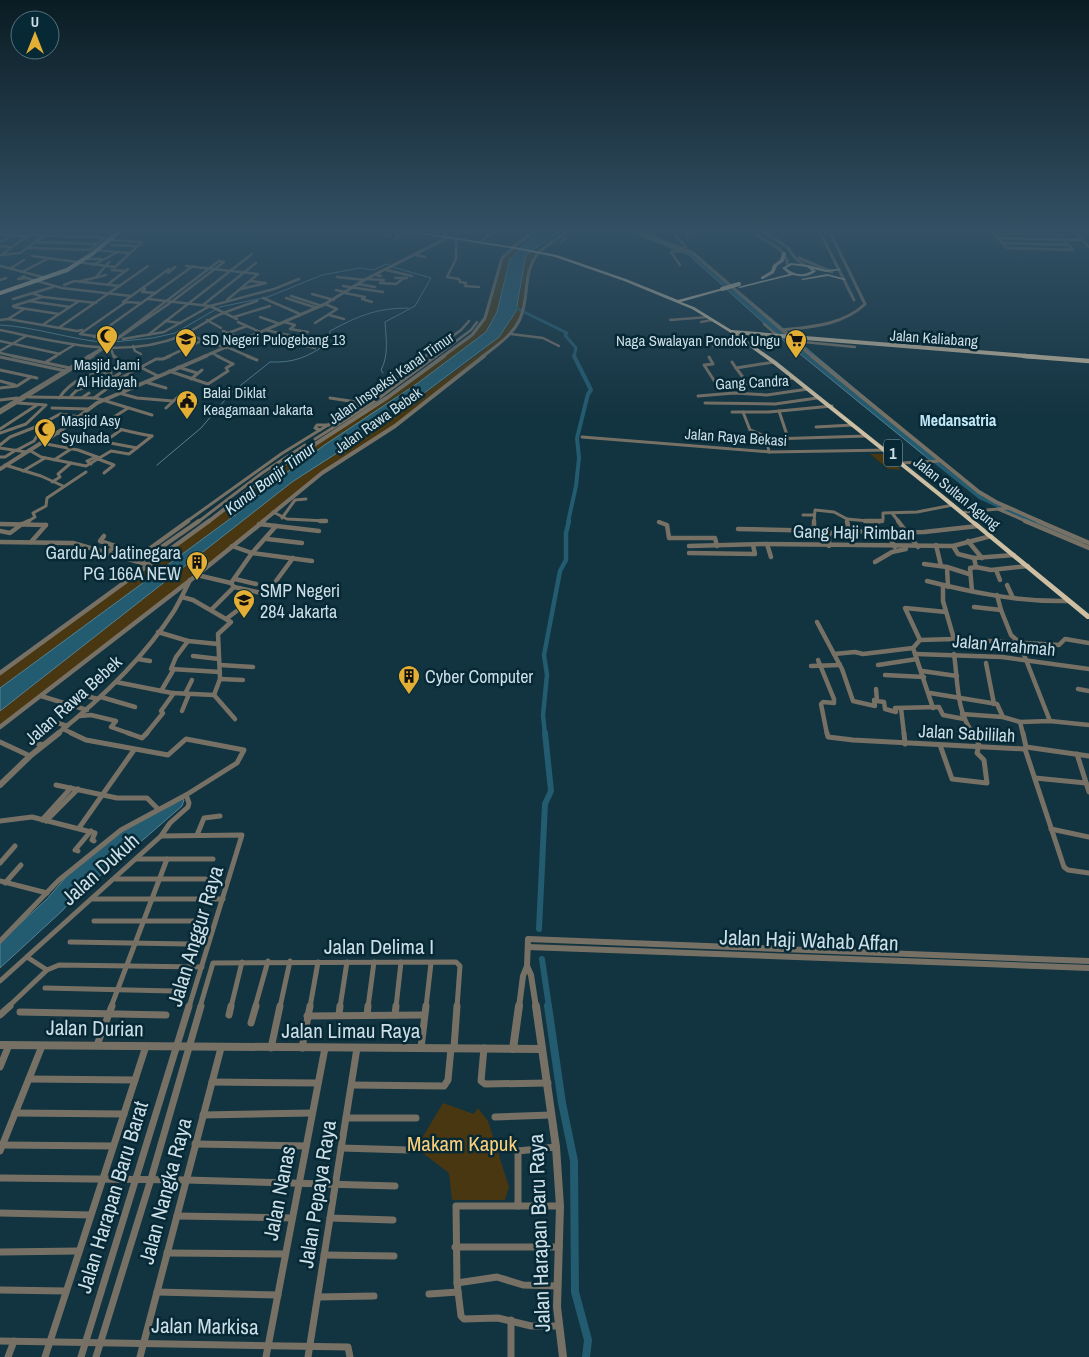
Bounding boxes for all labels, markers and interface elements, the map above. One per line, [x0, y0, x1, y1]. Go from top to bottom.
north arrow [10, 10, 60, 60]
text: U [31, 13, 39, 31]
mosque icon: Masjid Jami Al Hidayah [95, 324, 119, 355]
street label: Jalan Kaliabang [889, 324, 979, 352]
school or university icon: SD Negeri Pulogebang 13 [174, 327, 198, 358]
street label: Jalan Inspeksi Kanal Timur [324, 327, 458, 429]
supermarket icon: Naga Swalayan Pondok Ungu [784, 328, 808, 359]
place label: SD Negeri Pulogebang 13 [202, 329, 346, 350]
place label: Naga Swalayan Pondok Ungu [616, 330, 780, 351]
place label: Masjid Jami Al Hidayah [74, 354, 140, 392]
street label: Gang Candra [715, 370, 790, 394]
place label: Balai Diklat Keagamaan Jakarta [203, 382, 313, 420]
street label: Jalan Rawa Bebek [330, 382, 427, 458]
public building icon: Balai Diklat Keagamaan Jakarta [175, 389, 199, 420]
district label: Medansatria [920, 409, 997, 431]
place label: Masjid Asy Syuhada [61, 410, 121, 448]
mosque icon: Masjid Asy Syuhada [33, 417, 57, 448]
street label: Jalan Raya Bekasi [684, 423, 788, 451]
water label: Kanal Banjir Timur [220, 436, 320, 519]
road number: 1 [884, 439, 902, 466]
street label: Jalan Sultan Agung [909, 451, 1005, 535]
street label: Gang Haji Rimban [793, 518, 915, 546]
place label: Gardu AJ Jatinegara PG 166A NEW [46, 540, 181, 586]
building icon: Gardu AJ Jatinegara PG 166A NEW [185, 550, 209, 581]
place label: SMP Negeri 284 Jakarta [260, 578, 340, 624]
school or university icon: SMP Negeri 284 Jakarta [232, 588, 256, 619]
street label: Jalan Arrahmah [951, 628, 1057, 662]
street label: Jalan Rawa Bebek [19, 649, 128, 750]
building icon: Cyber Computer [397, 664, 421, 695]
place label: Cyber Computer [425, 664, 533, 689]
street label: Jalan Sabililah [918, 718, 1016, 748]
street label: Jalan Dukuh [55, 826, 145, 912]
street label: Jalan Anggur Raya [160, 862, 230, 1010]
street label: Jalan Haji Wahab Affan [719, 922, 899, 958]
street label: Jalan Delima I [324, 932, 434, 961]
street label: Jalan Durian [46, 1013, 144, 1043]
street label: Jalan Limau Raya [282, 1016, 421, 1045]
street label: Jalan Harapan Baru Barat [69, 1097, 155, 1296]
street label: Jalan Nangka Raya [132, 1114, 199, 1267]
street label: Jalan Pepaya Raya [291, 1118, 343, 1270]
park label: Makam Kapuk [407, 1129, 517, 1158]
street label: Jalan Harapan Baru Raya [521, 1133, 557, 1333]
street label: Jalan Nanas [256, 1143, 302, 1243]
street label: Jalan Markisa [151, 1311, 259, 1341]

